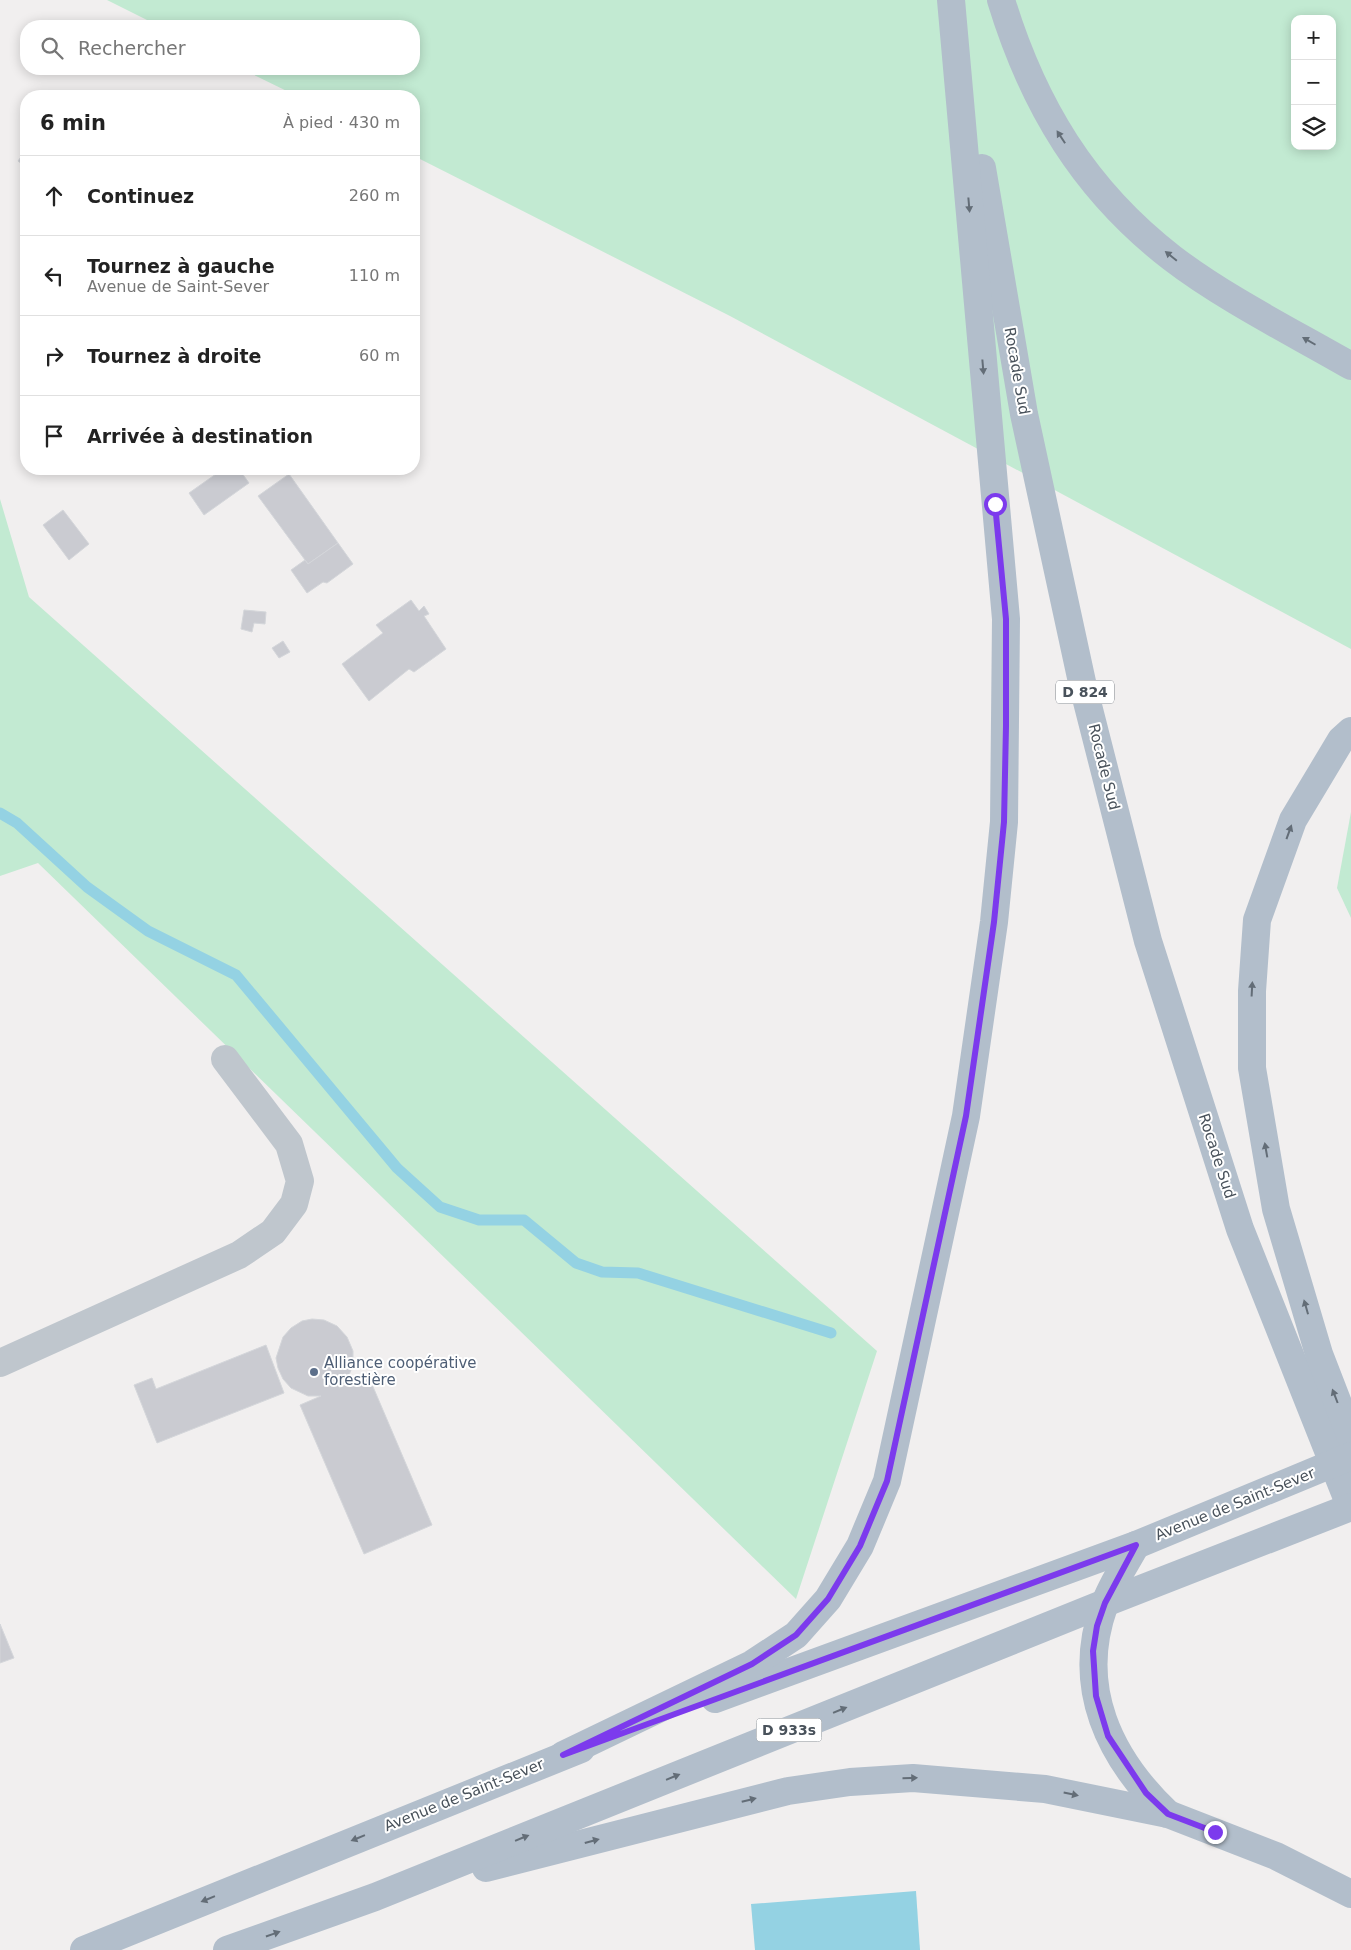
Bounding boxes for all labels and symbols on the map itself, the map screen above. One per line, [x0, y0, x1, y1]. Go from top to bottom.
one-way arrow [1057, 131, 1066, 144]
one-way arrow [965, 198, 973, 214]
one-way arrow [1164, 251, 1177, 262]
street label: Rocade Sud [1000, 326, 1034, 416]
one-way arrow [1302, 337, 1315, 346]
one-way arrow [980, 360, 988, 376]
route start [984, 493, 1007, 516]
road number: D 824 [1056, 680, 1114, 704]
street label: Rocade Sud [1085, 722, 1123, 812]
one-way arrow [1285, 824, 1293, 839]
one-way arrow [1249, 981, 1257, 997]
street label: Rocade Sud [1195, 1111, 1239, 1201]
one-way arrow [1262, 1142, 1270, 1158]
one-way arrow [1301, 1300, 1309, 1315]
place label: Alliance coopérative forestière [324, 1354, 477, 1389]
marker: Alliance coopérative forestière [308, 1366, 320, 1378]
one-way arrow [1331, 1388, 1339, 1403]
street label: Avenue de Saint-Sever [1152, 1463, 1318, 1544]
one-way arrow [833, 1706, 848, 1714]
road number: D 933s [756, 1718, 822, 1742]
street label: Avenue de Saint-Sever [381, 1754, 547, 1835]
one-way arrow [666, 1773, 680, 1781]
one-way arrow [902, 1774, 918, 1782]
one-way arrow [1064, 1790, 1079, 1798]
one-way arrow [742, 1796, 757, 1804]
route end [1204, 1821, 1227, 1844]
one-way arrow [515, 1834, 530, 1842]
one-way arrow [351, 1835, 366, 1843]
one-way arrow [584, 1836, 599, 1844]
one-way arrow [201, 1896, 215, 1904]
one-way arrow [265, 1930, 280, 1937]

